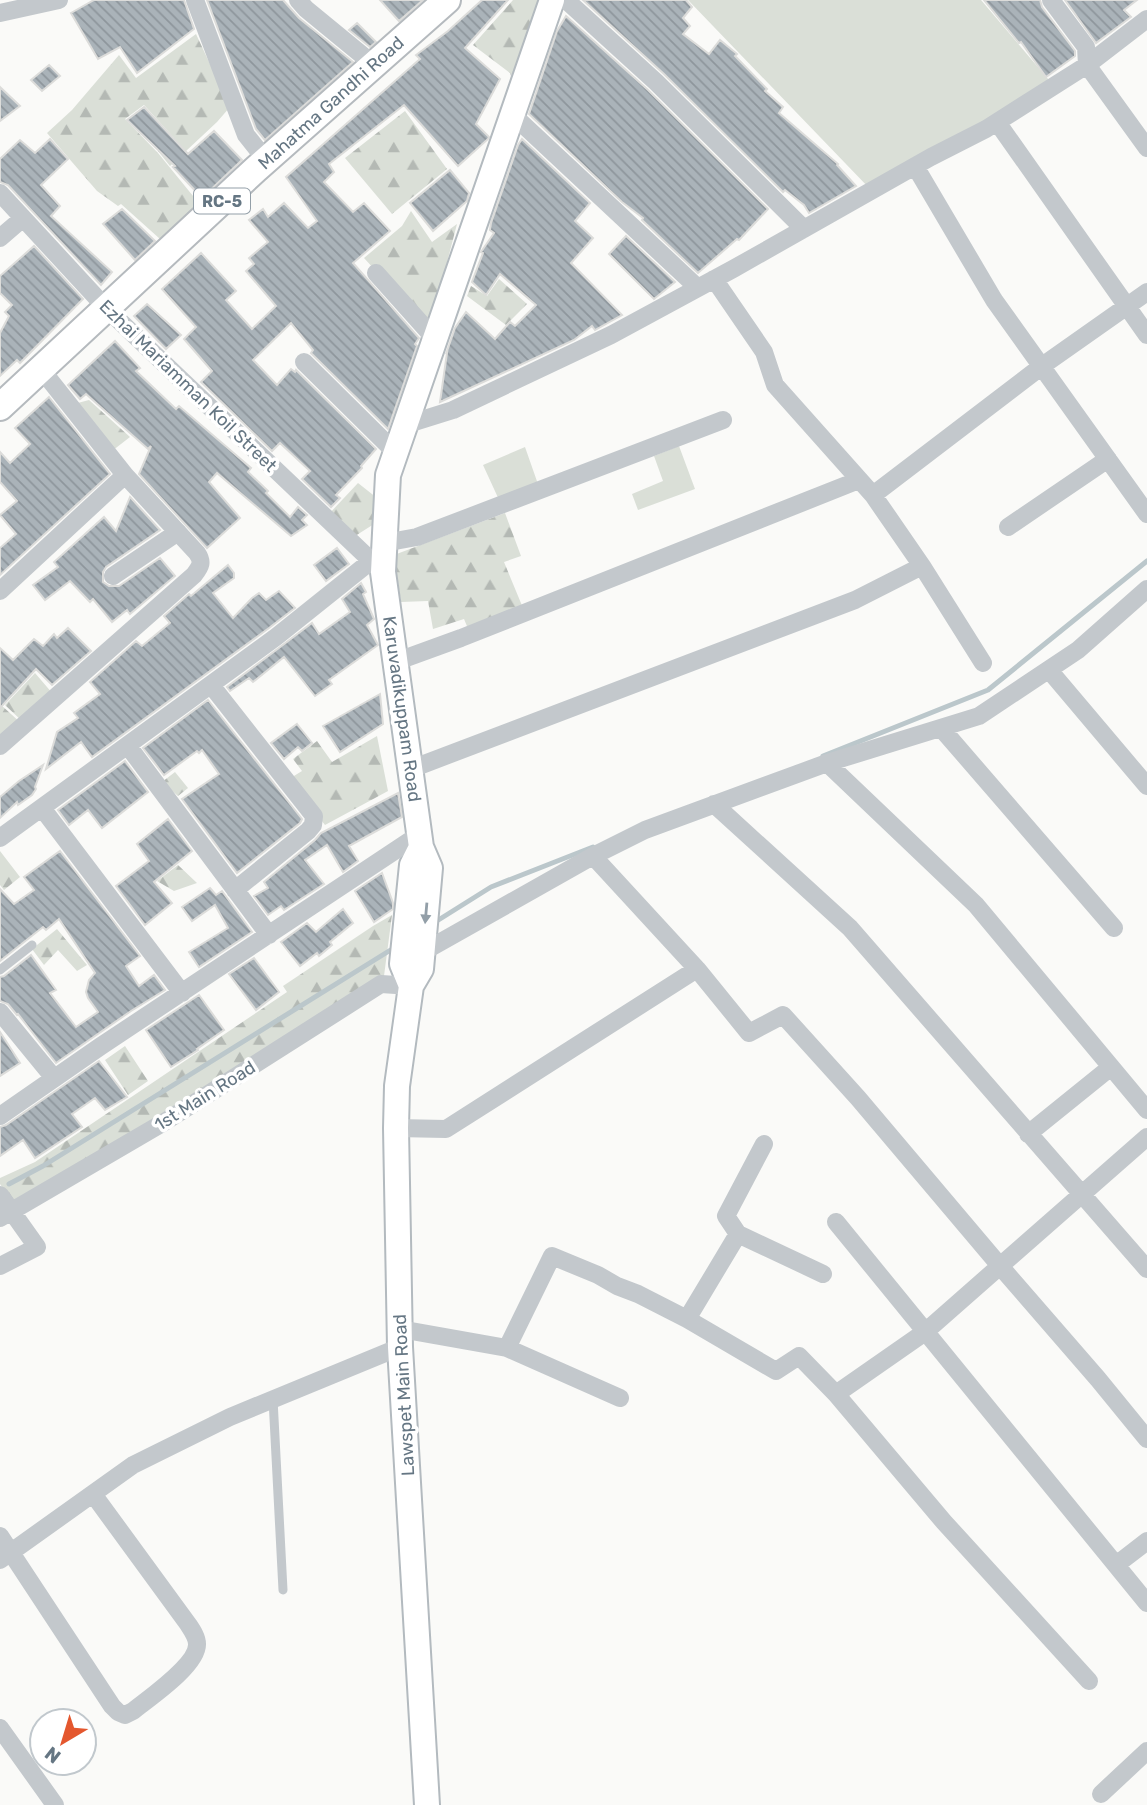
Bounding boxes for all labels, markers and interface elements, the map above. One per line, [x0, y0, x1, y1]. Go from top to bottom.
street label: Mahatma Gandhi Road [254, 32, 408, 174]
road number: RC-5 [194, 188, 250, 214]
street label: Ezhai Mariamman Koil Street [95, 295, 281, 477]
street label: Karuvadikuppam Road [378, 615, 426, 803]
one-way arrow [420, 902, 431, 924]
street label: 1st Main Road [150, 1056, 260, 1136]
street label: Lawspet Main Road [389, 1313, 419, 1477]
north arrow [28, 1707, 98, 1777]
text: N [40, 1742, 65, 1768]

